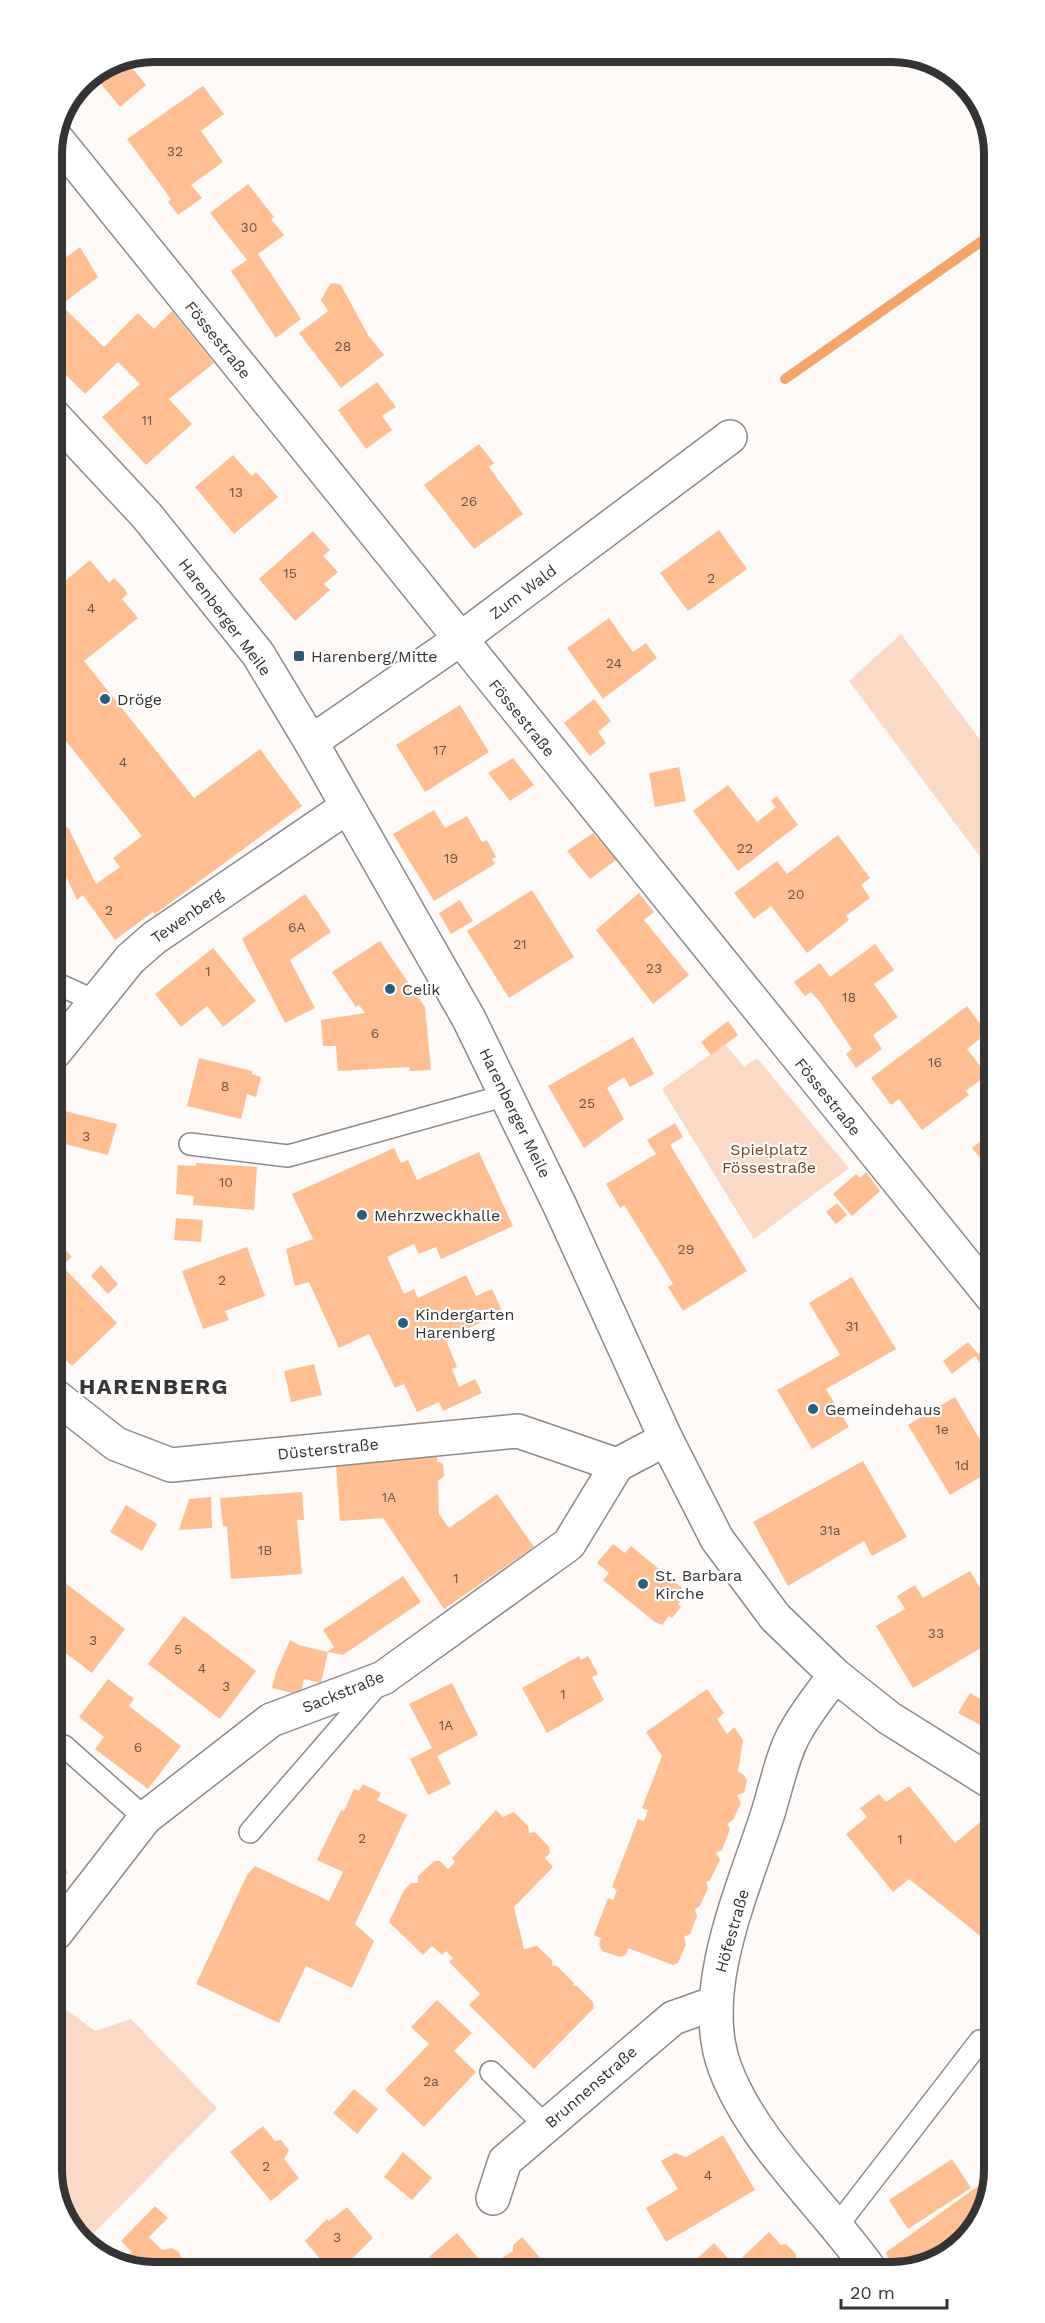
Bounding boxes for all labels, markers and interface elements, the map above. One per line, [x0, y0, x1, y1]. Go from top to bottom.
house number: 32 [167, 143, 183, 159]
house number: 30 [241, 219, 257, 235]
street label: Fössestraße [181, 297, 255, 383]
house number: 28 [335, 338, 351, 354]
house number: 11 [142, 412, 152, 428]
house number: 13 [229, 484, 243, 500]
house number: 26 [461, 493, 477, 509]
street label: Harenberger Meile [175, 555, 275, 679]
street label: Zum Wald [486, 561, 560, 623]
house number: 15 [283, 565, 297, 581]
house number: 2 [707, 570, 715, 586]
house number: 4 [87, 600, 95, 616]
place label: Harenberg/Mitte [311, 647, 438, 666]
marker: Harenberg/Mitte [292, 649, 306, 663]
house number: 24 [606, 655, 622, 671]
street label: Fössestraße [485, 675, 559, 761]
place label: Dröge [117, 690, 162, 709]
marker: Dröge [98, 692, 112, 706]
house number: 17 [433, 742, 447, 758]
house number: 4 [119, 754, 127, 770]
house number: 22 [737, 840, 753, 856]
house number: 19 [444, 850, 458, 866]
street label: Tewenberg [148, 884, 227, 948]
house number: 20 [788, 886, 804, 902]
house number: 2 [105, 902, 113, 918]
house number: 6A [288, 919, 306, 935]
house number: 21 [513, 936, 527, 952]
house number: 23 [646, 960, 662, 976]
house number: 1 [205, 963, 211, 979]
place label: Celik [402, 980, 440, 999]
marker: Celik [383, 982, 397, 996]
house number: 18 [842, 989, 856, 1005]
house number: 6 [371, 1025, 379, 1041]
street label: Harenberger Meile [475, 1045, 555, 1181]
street label: Fössestraße [791, 1054, 865, 1140]
house number: 16 [928, 1054, 942, 1070]
house number: 8 [221, 1078, 229, 1094]
house number: 25 [579, 1095, 595, 1111]
house number: 3 [82, 1128, 90, 1144]
park label: Spielplatz Fössestraße [722, 1140, 816, 1177]
house number: 10 [219, 1174, 233, 1190]
place label: Mehrzweckhalle [374, 1206, 500, 1225]
marker: Mehrzweckhalle [355, 1208, 369, 1222]
house number: 29 [678, 1241, 694, 1257]
house number: 2 [218, 1272, 226, 1288]
place label: Kindergarten Harenberg [415, 1305, 515, 1342]
marker: Kindergarten Harenberg [396, 1316, 410, 1330]
house number: 31 [845, 1318, 859, 1334]
district label: HARENBERG [79, 1374, 229, 1399]
place label: Gemeindehaus [825, 1400, 941, 1419]
marker: Gemeindehaus [806, 1402, 820, 1416]
house number: 1e [935, 1421, 949, 1437]
street label: Düsterstraße [276, 1434, 380, 1464]
house number: 1d [955, 1457, 969, 1473]
house number: 1A [382, 1489, 396, 1505]
house number: 31a [819, 1522, 841, 1538]
house number: 1B [258, 1542, 272, 1558]
place label: St. Barbara Kirche [655, 1566, 742, 1603]
house number: 1 [453, 1570, 459, 1586]
marker: St. Barbara Kirche [636, 1577, 650, 1591]
house number: 33 [928, 1625, 944, 1641]
house number: 3 [89, 1632, 97, 1648]
house number: 5 [174, 1641, 182, 1657]
house number: 4 [198, 1660, 206, 1676]
street label: Sackstraße [299, 1667, 387, 1717]
house number: 3 [222, 1678, 230, 1694]
house number: 1 [560, 1686, 566, 1702]
house number: 1A [439, 1717, 453, 1733]
house number: 6 [134, 1739, 142, 1755]
house number: 2 [358, 1830, 366, 1846]
house number: 1 [897, 1831, 903, 1847]
street label: Höfestraße [711, 1887, 753, 1975]
street label: Brunnenstraße [541, 2042, 641, 2132]
house number: 2a [423, 2073, 439, 2089]
house number: 2 [262, 2158, 270, 2174]
house number: 4 [704, 2167, 712, 2183]
house number: 3 [333, 2229, 341, 2245]
scale bar [841, 2272, 948, 2310]
text: 20 m [850, 2282, 895, 2303]

